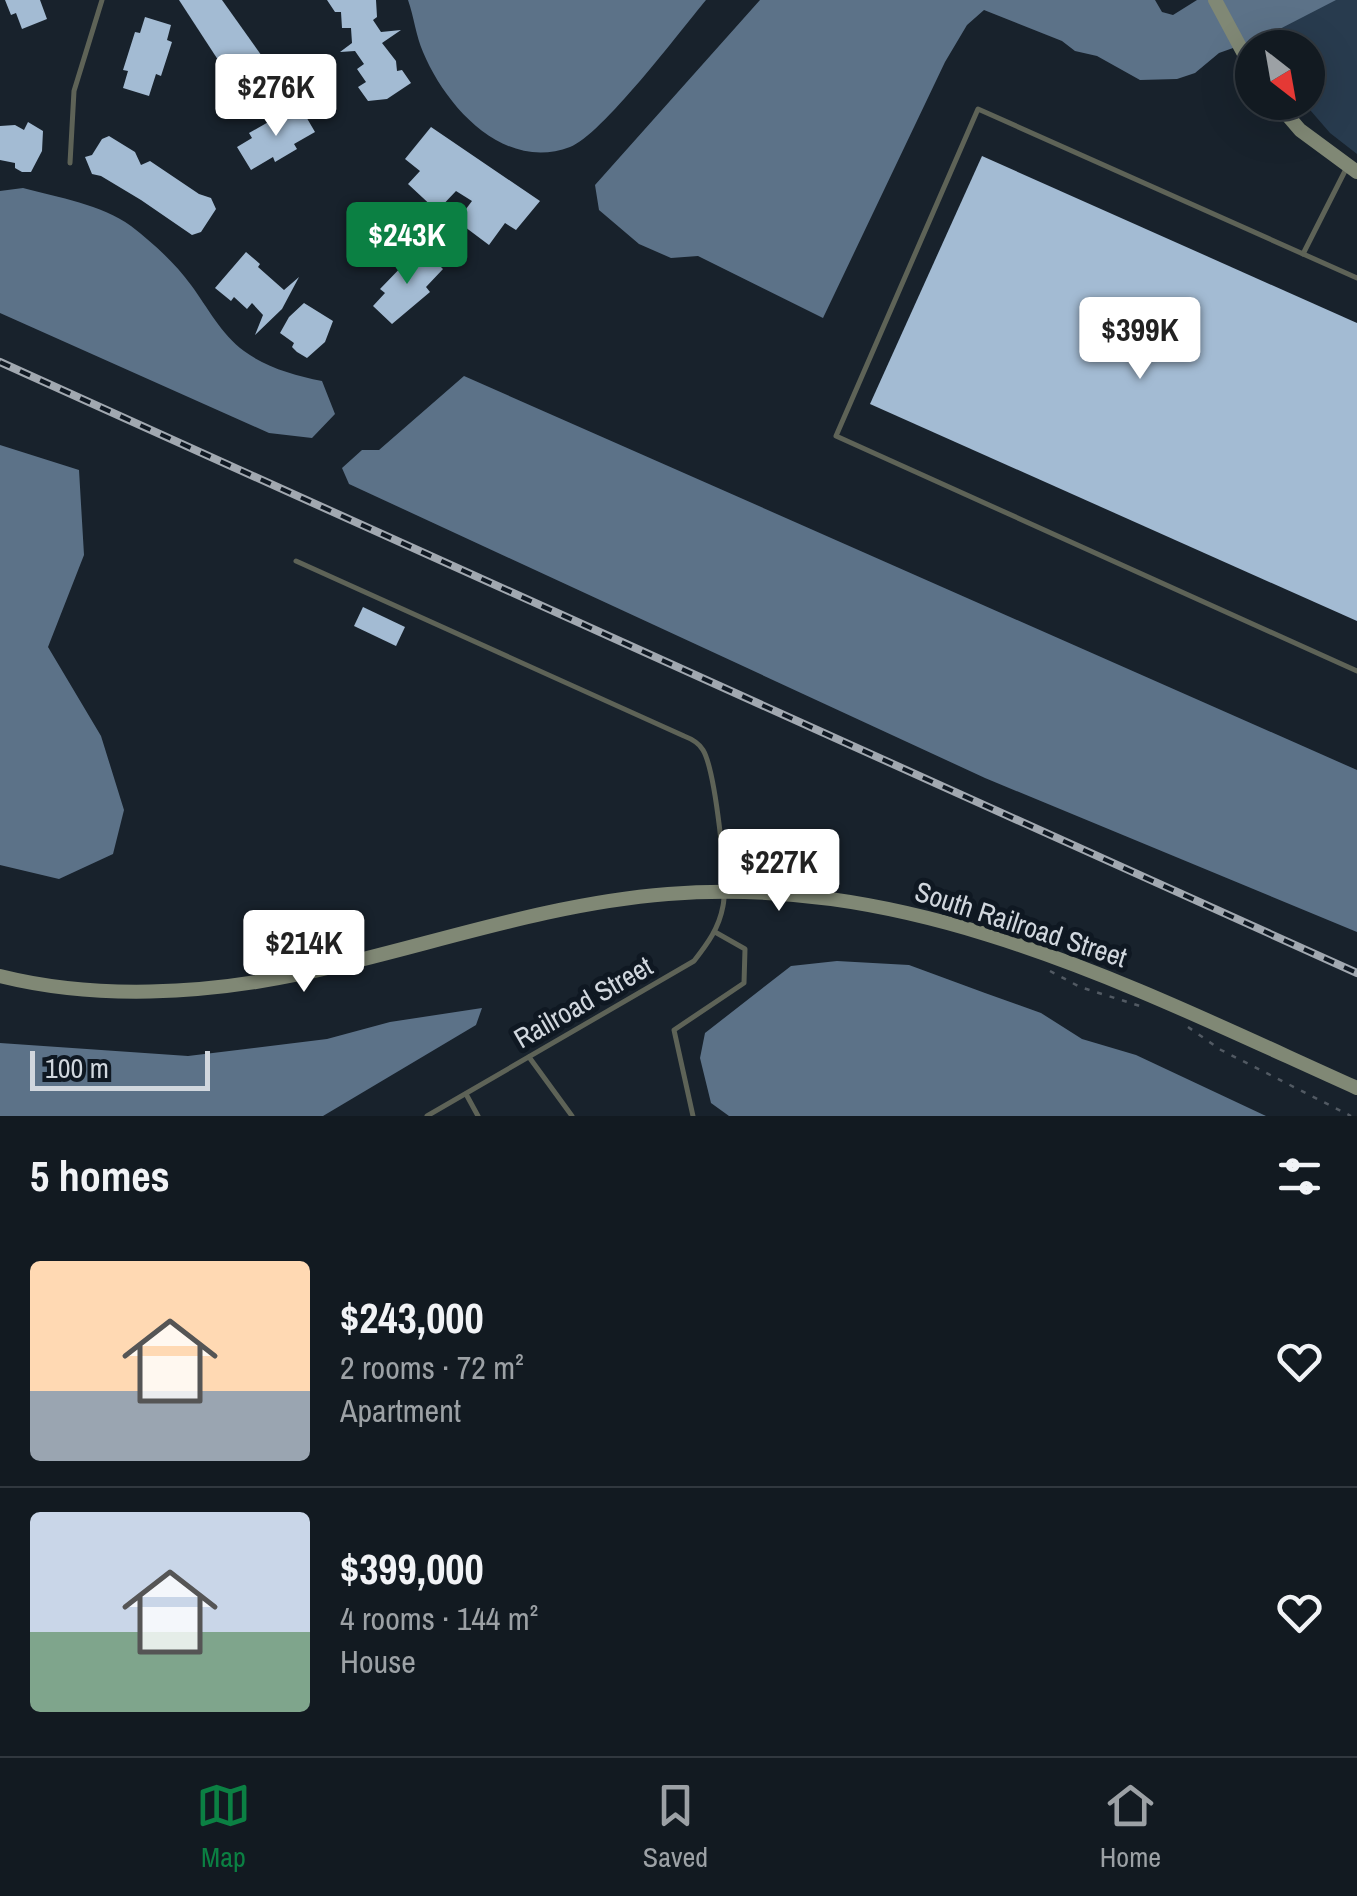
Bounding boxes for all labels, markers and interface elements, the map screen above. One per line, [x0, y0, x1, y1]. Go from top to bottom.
north arrow [1235, 30, 1325, 120]
map controls [1235, 30, 1325, 120]
pin: $276K [206, 54, 346, 139]
text: $276K [237, 65, 315, 108]
pin: $243K [337, 202, 477, 287]
text: $243K [368, 213, 446, 256]
pin: $399K [1070, 297, 1210, 382]
text: $399K [1101, 308, 1179, 351]
pin: $227K [709, 829, 849, 914]
text: $227K [740, 840, 818, 883]
street label: South Railroad Street [910, 872, 1132, 976]
pin: $214K [234, 910, 374, 995]
text: $214K [265, 921, 343, 964]
street label: Railroad Street [507, 947, 659, 1057]
scale bar [30, 1046, 210, 1090]
text: 100 m [45, 1049, 109, 1087]
text: 5 homes [30, 1148, 170, 1204]
icon: filters [1272, 1149, 1327, 1204]
text: $243,000 [340, 1290, 484, 1346]
icon: home [110, 1301, 230, 1421]
icon: heart [1272, 1334, 1327, 1389]
text: 2 rooms · 72 m² [340, 1346, 524, 1389]
text: Apartment [340, 1389, 461, 1432]
text: $399,000 [340, 1541, 484, 1597]
icon: home [110, 1552, 230, 1672]
icon: heart [1272, 1585, 1327, 1640]
text: 4 rooms · 144 m² [340, 1597, 538, 1640]
text: House [340, 1640, 416, 1683]
tab: Map [196, 1778, 251, 1876]
tab: Saved [643, 1778, 708, 1876]
tab: Home [1100, 1778, 1161, 1876]

